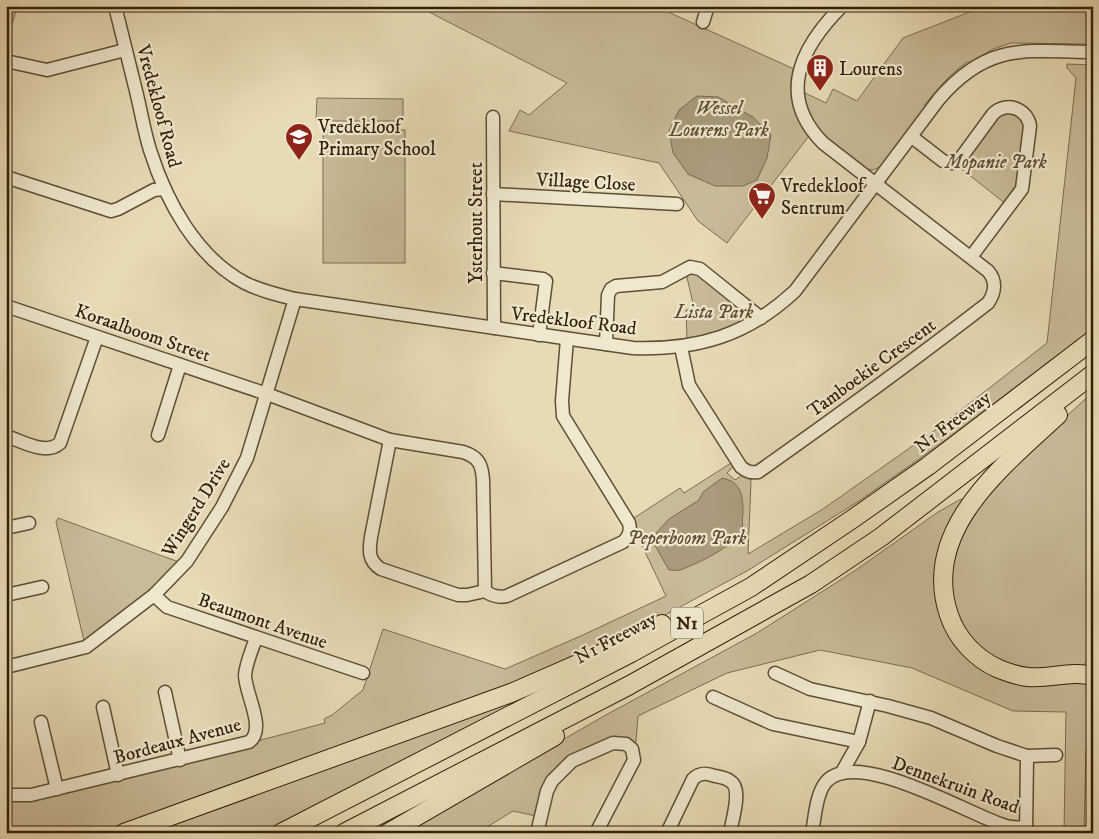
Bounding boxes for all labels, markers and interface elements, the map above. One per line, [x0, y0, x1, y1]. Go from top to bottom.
street label: Vredekloof Road [131, 42, 186, 171]
building icon: Lourens [805, 53, 835, 92]
place label: Lourens [839, 58, 902, 81]
park label: Wessel Lourens Park [668, 97, 769, 142]
place label: Vredekloof Primary School [317, 116, 436, 161]
school or university icon: Vredekloof Primary School [284, 122, 314, 161]
park label: Mopanie Park [943, 151, 1047, 175]
street label: Ysterhout Street [465, 162, 488, 284]
street label: Village Close [535, 168, 636, 197]
place label: Vredekloof Sentrum [780, 175, 867, 220]
supermarket icon: Vredekloof Sentrum [747, 181, 777, 220]
street label: Koraalboom Street [72, 299, 213, 367]
park label: Lista Park [674, 301, 753, 324]
street label: Vredekloof Road [509, 302, 638, 341]
street label: Tamboekie Crescent [803, 314, 941, 422]
street label: N1 Freeway [910, 386, 996, 458]
street label: Wingerd Drive [156, 454, 236, 562]
park label: Peperboom Park [628, 527, 746, 551]
street label: Beaumont Avenue [195, 589, 330, 654]
street label: N1 Freeway [571, 607, 661, 669]
road number: N1 [671, 608, 703, 638]
street label: Bordeaux Avenue [111, 713, 244, 770]
street label: Dennekruin Road [889, 752, 1023, 819]

